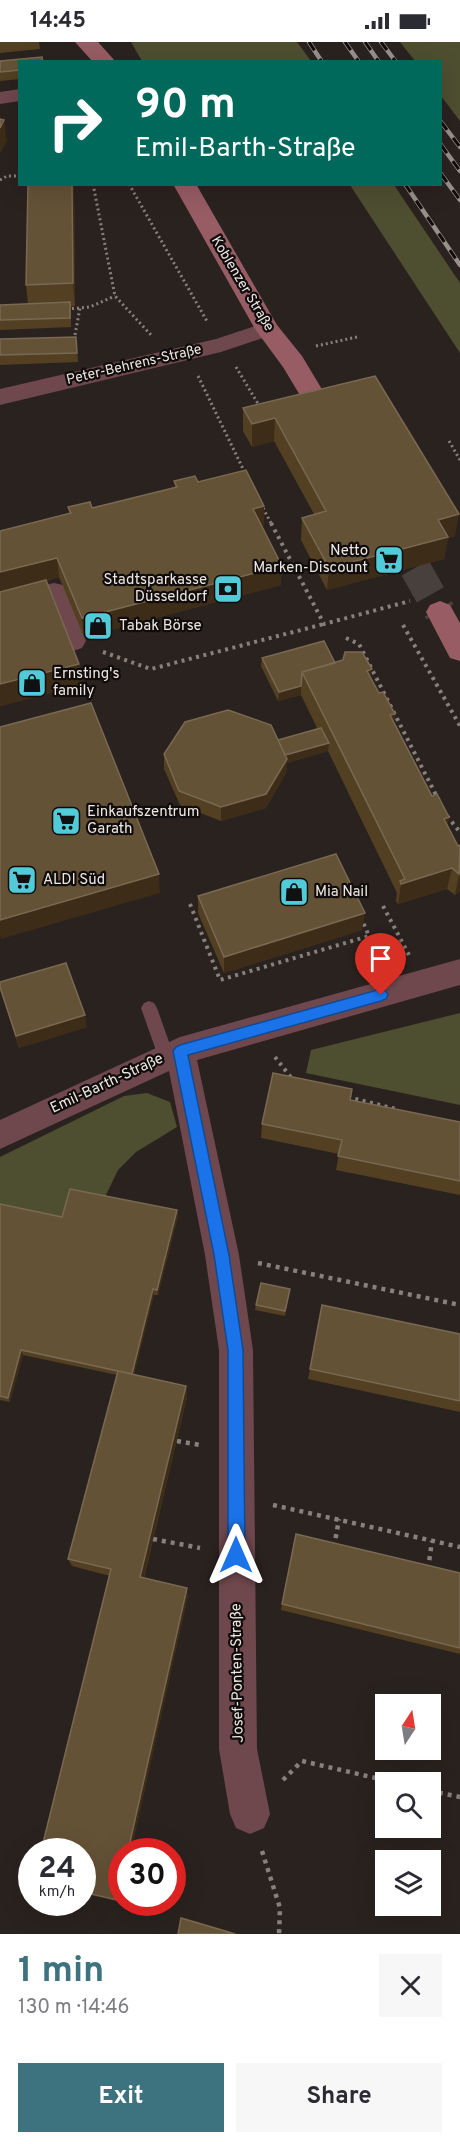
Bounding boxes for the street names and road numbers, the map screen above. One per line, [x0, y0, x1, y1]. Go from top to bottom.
street label: Koblenzer Straße [207, 233, 277, 335]
street label: Peter-Behrens-Straße [65, 341, 203, 389]
street label: Emil-Barth-Straße [47, 1049, 167, 1119]
street label: Josef-Ponten-Straße [227, 1603, 249, 1743]

